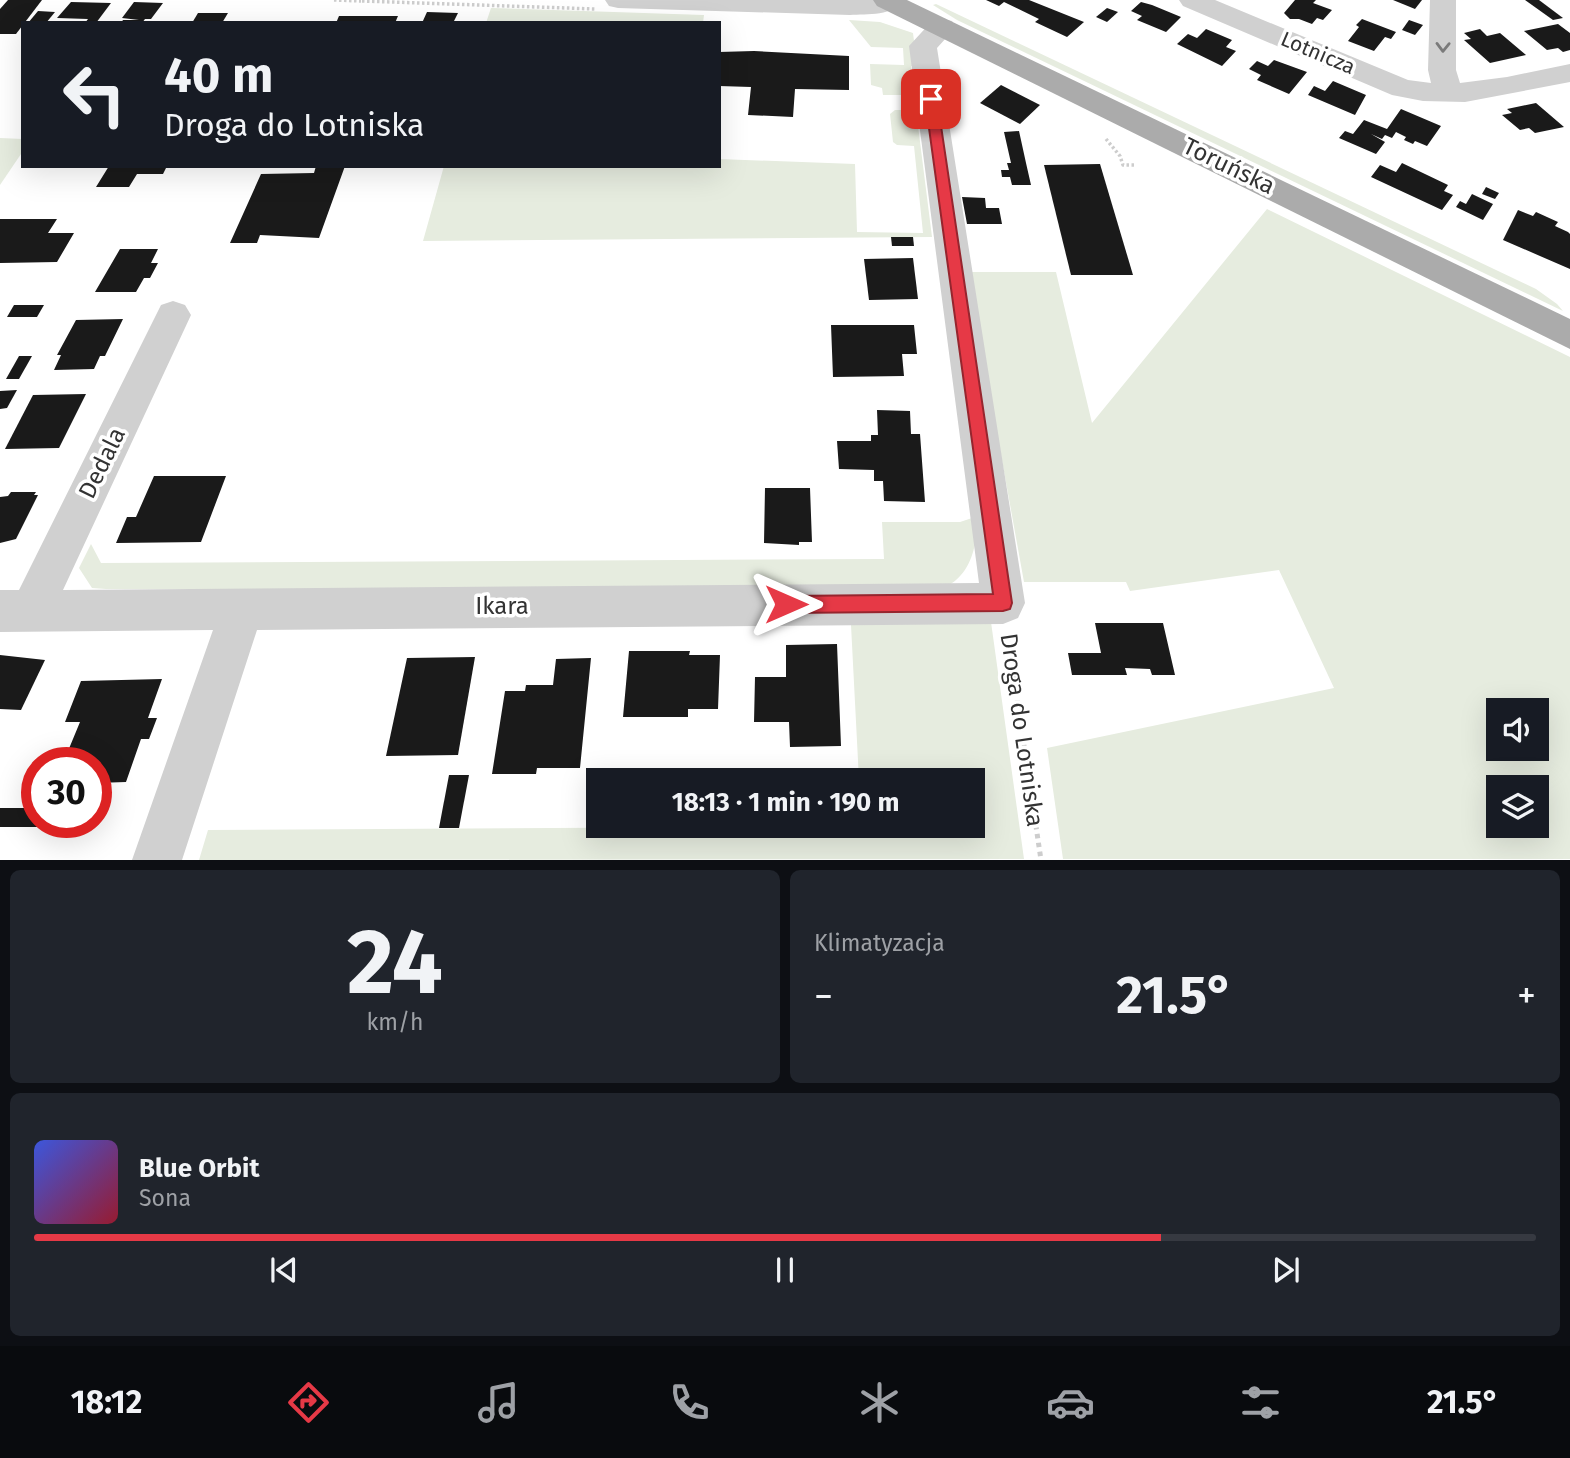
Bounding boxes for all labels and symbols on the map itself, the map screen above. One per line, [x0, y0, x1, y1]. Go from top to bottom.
street label: Lotnicza [1277, 26, 1359, 80]
one-way arrow [1435, 42, 1450, 53]
pin [901, 69, 961, 129]
street label: Toruńska [1179, 132, 1279, 200]
street label: Dedala [73, 423, 131, 503]
position arrow [749, 567, 823, 641]
street label: Ikara [475, 592, 529, 620]
street label: Droga do Lotniska [995, 631, 1049, 829]
speed limit sign: 30 [21, 747, 112, 838]

